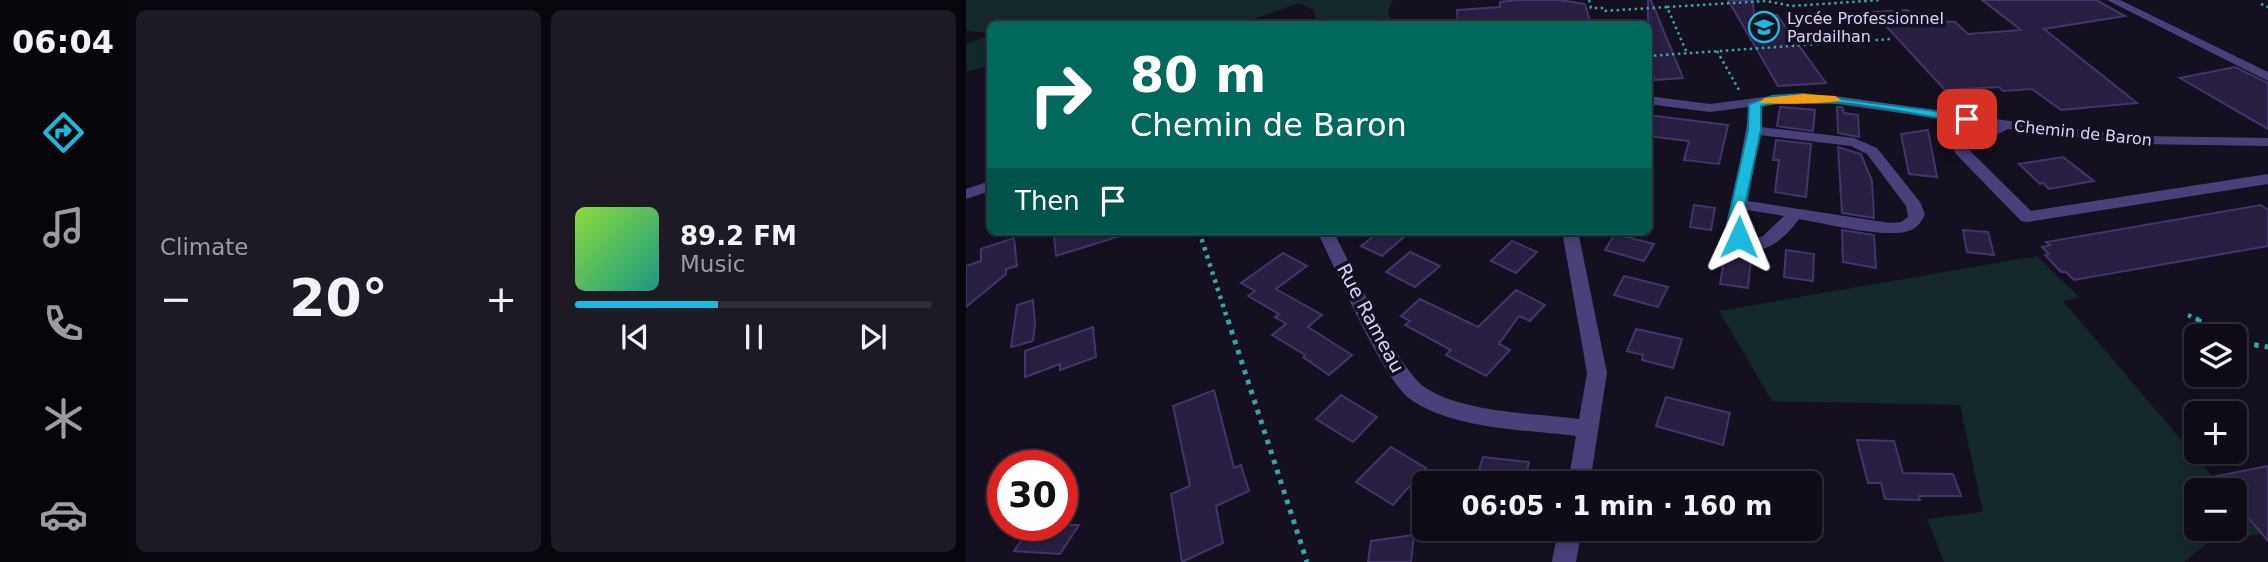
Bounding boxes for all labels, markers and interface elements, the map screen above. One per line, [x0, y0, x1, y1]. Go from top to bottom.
place label: Lycée Professionnel Pardailhan [1787, 9, 1944, 46]
school or university icon: Lycée Professionnel Pardailhan [1747, 10, 1781, 44]
text: 06:04 [12, 23, 114, 61]
text: 80 m [1130, 47, 1266, 104]
icon: right [1015, 49, 1106, 140]
pin [1937, 89, 1997, 149]
icon: arrive [1948, 100, 1986, 138]
text: Chemin de Baron [1130, 106, 1407, 144]
icon: directions [39, 108, 88, 157]
street label: Chemin de Baron [2013, 116, 2153, 150]
icon: arrive [1094, 182, 1132, 220]
text: Then [1015, 186, 1080, 216]
position arrow [1702, 200, 1776, 274]
icon: music [39, 203, 88, 252]
text: 89.2 FM [680, 221, 797, 251]
text: Climate [160, 234, 249, 260]
text: Music [680, 251, 745, 277]
street label: Rue Rameau [1333, 260, 1409, 376]
text: 20° [289, 268, 388, 328]
text: − [160, 277, 192, 321]
text: + [485, 277, 517, 321]
icon: phone [39, 299, 88, 348]
icon: previous [616, 318, 654, 356]
icon: pause [735, 318, 773, 356]
icon: next [854, 318, 892, 356]
map controls [2184, 324, 2247, 541]
button: layers [2184, 324, 2247, 387]
icon: climate [39, 394, 88, 443]
button: + [2184, 401, 2247, 464]
speed limit sign: 30 [987, 450, 1078, 541]
button: − [2184, 478, 2247, 541]
icon: car [39, 490, 88, 539]
text: 06:05 · 1 min · 160 m [1462, 491, 1772, 521]

